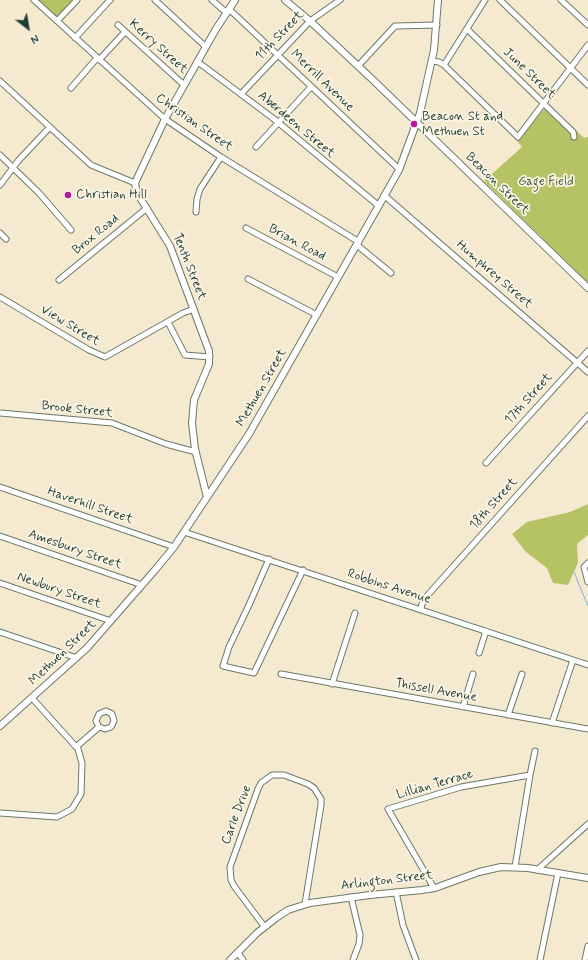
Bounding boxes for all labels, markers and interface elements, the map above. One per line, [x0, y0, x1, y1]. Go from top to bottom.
north arrow [8, 8, 48, 48]
street label: 11th Street [252, 8, 308, 64]
street label: Kerry Street [125, 16, 191, 78]
text: N [27, 30, 41, 46]
street label: June Street [499, 45, 559, 103]
street label: Merrill Avenue [287, 47, 357, 115]
street label: Aberdeen Street [254, 88, 338, 162]
street label: Christian Street [152, 91, 236, 155]
place label: Beacon St and Methuen St [422, 109, 503, 140]
marker: Beacon St and Methuen St [409, 119, 419, 129]
street label: Beacon Street [462, 150, 532, 218]
park label: Gage Field [518, 174, 574, 190]
place label: Christian Hill [76, 187, 146, 203]
marker: Christian Hill [63, 190, 73, 200]
street label: Brox Road [69, 211, 123, 259]
street label: Brian Road [266, 221, 328, 265]
street label: Tenth Street [169, 231, 209, 303]
street label: Humphrey Street [453, 238, 535, 312]
street label: View Street [38, 302, 102, 350]
street label: Methuen Street [233, 346, 291, 430]
street label: 17th Street [502, 370, 556, 428]
street label: Brook Street [41, 399, 113, 421]
street label: 18th Street [467, 475, 521, 533]
street label: Haverhill Street [45, 484, 135, 528]
street label: Amesbury Street [26, 527, 124, 573]
street label: Robbins Avenue [345, 566, 433, 608]
street label: Newbury Street [15, 569, 103, 613]
street label: Methuen Street [26, 617, 100, 689]
street label: Thissell Avenue [394, 676, 478, 706]
street label: Lillian Terrace [395, 767, 475, 803]
street label: Carle Drive [219, 783, 255, 847]
street label: Arlington Street [340, 868, 434, 894]

